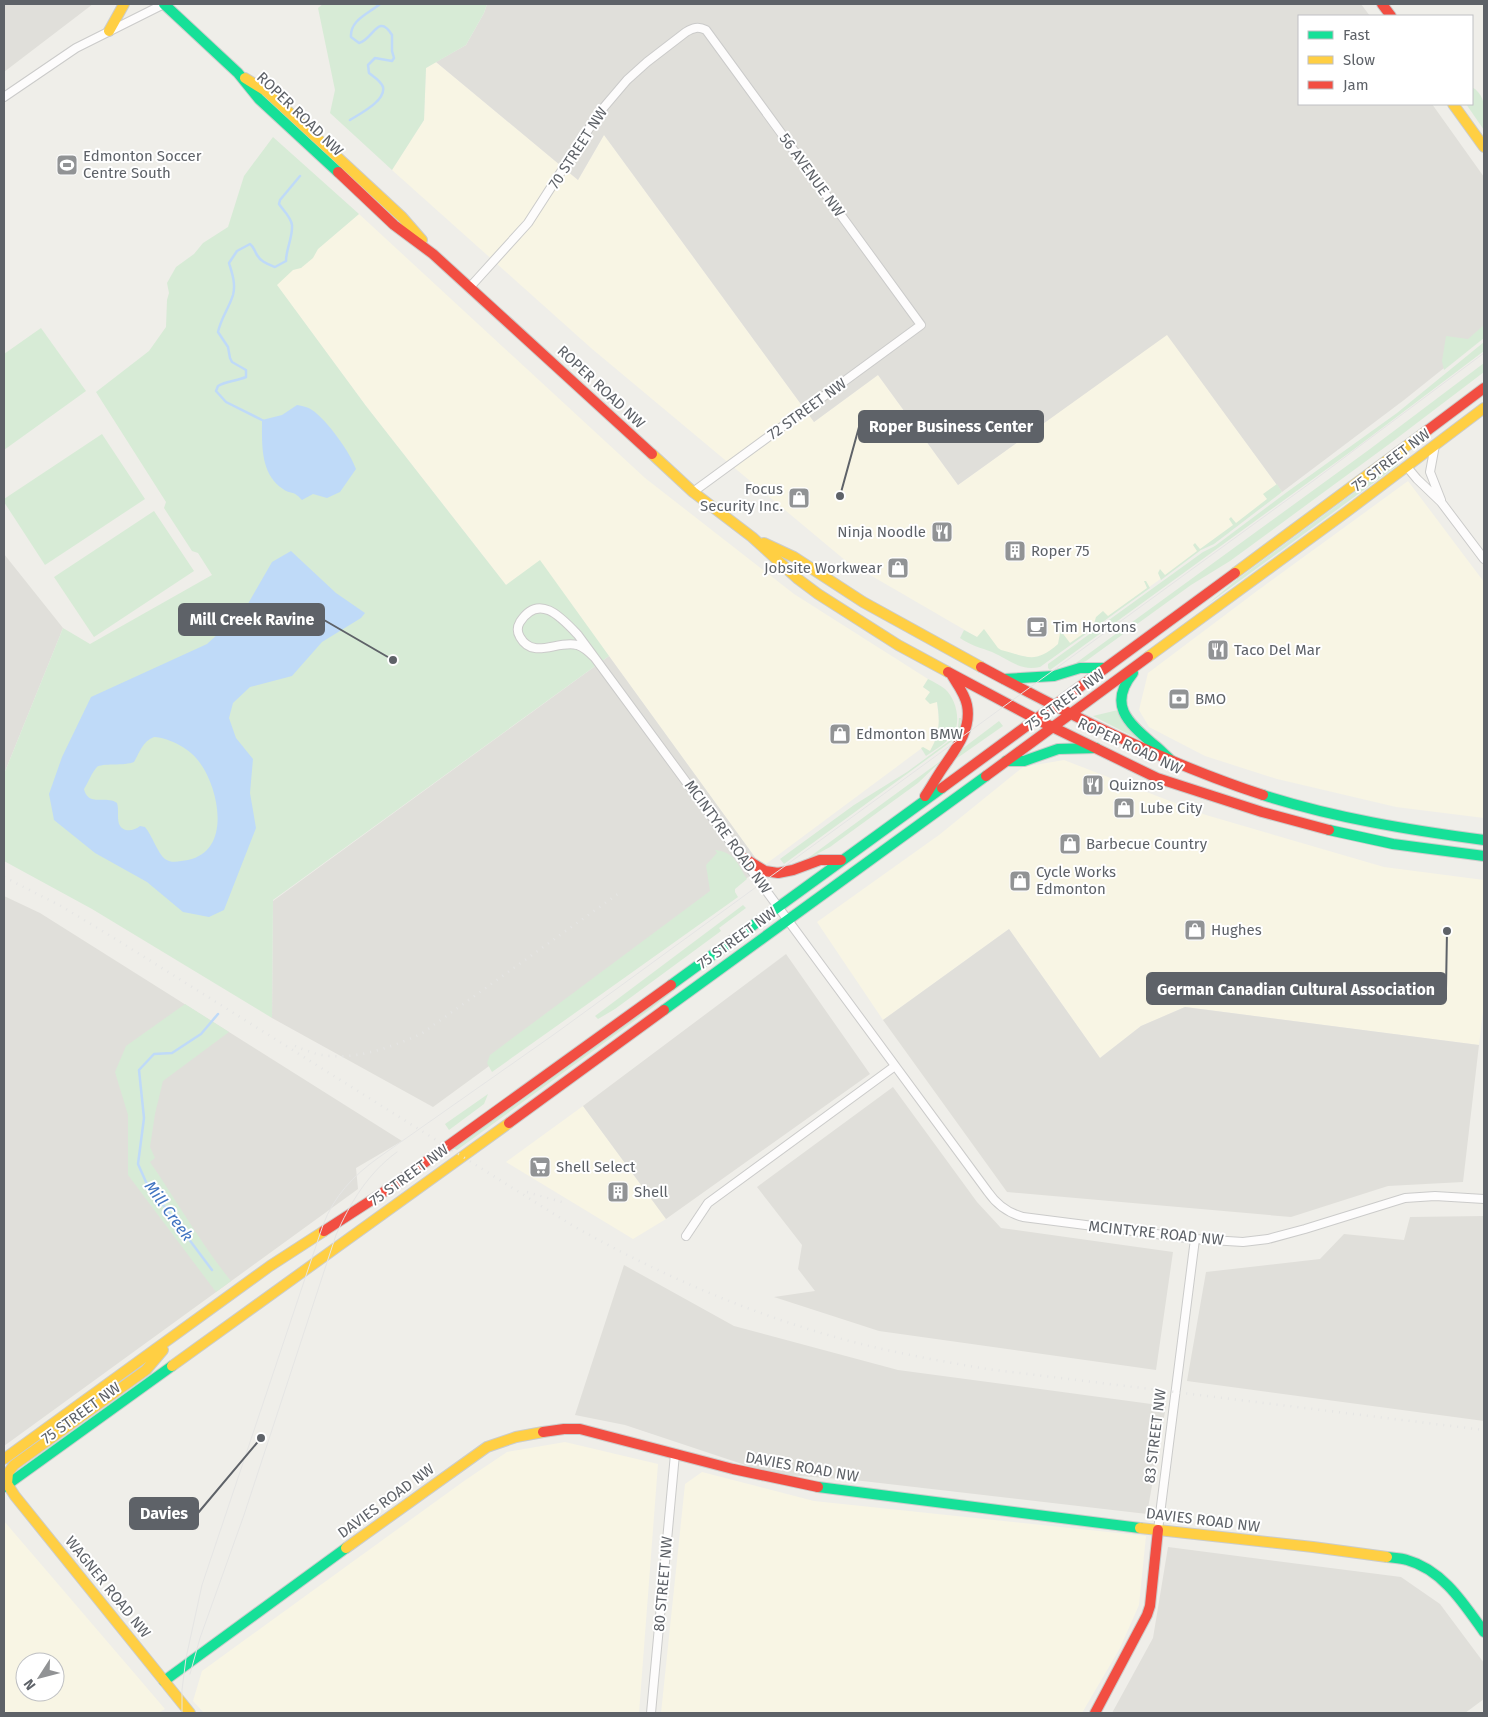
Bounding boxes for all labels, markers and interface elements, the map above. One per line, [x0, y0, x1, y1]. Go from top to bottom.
legend [1298, 15, 1473, 105]
text: Fast [1343, 26, 1370, 44]
text: Slow [1343, 51, 1375, 69]
street label: ROPER ROAD NW [253, 68, 347, 160]
text: Jam [1343, 76, 1369, 94]
street label: 70 STREET NW [545, 103, 611, 192]
street label: 56 AVENUE NW [776, 130, 849, 221]
place label: Edmonton Soccer Centre South [83, 147, 202, 182]
sports icon: Edmonton Soccer Centre South [55, 153, 79, 177]
street label: ROPER ROAD NW [553, 342, 649, 433]
street label: 72 STREET NW [764, 374, 850, 444]
callout: Roper Business Center [859, 411, 1043, 442]
text: Roper Business Center [869, 417, 1034, 436]
street label: 75 STREET NW [1348, 424, 1434, 495]
place label: Focus Security Inc. [700, 480, 783, 515]
shop icon: Focus Security Inc. [787, 486, 811, 510]
restaurant icon: Ninja Noodle [930, 520, 954, 544]
place label: Ninja Noodle [837, 523, 926, 541]
building icon: Roper 75 [1003, 539, 1027, 563]
place label: Roper 75 [1031, 542, 1089, 560]
shop icon: Jobsite Workwear [886, 556, 910, 580]
place label: Jobsite Workwear [764, 559, 882, 577]
callout: Mill Creek Ravine [179, 604, 324, 635]
text: Mill Creek Ravine [190, 610, 314, 629]
cafe icon: Tim Hortons [1025, 615, 1049, 639]
place label: Tim Hortons [1053, 618, 1136, 636]
restaurant icon: Taco Del Mar [1206, 638, 1230, 662]
place label: Taco Del Mar [1234, 641, 1321, 659]
street label: 75 STREET NW [1022, 665, 1108, 735]
bank icon: BMO [1167, 687, 1191, 711]
place label: BMO [1195, 690, 1226, 708]
street label: ROPER ROAD NW [1075, 714, 1186, 778]
shop icon: Edmonton BMW [828, 722, 852, 746]
place label: Edmonton BMW [856, 725, 964, 743]
restaurant icon: Quiznos [1081, 773, 1105, 797]
place label: Quiznos [1109, 776, 1163, 794]
street label: MCINTYRE ROAD NW [681, 777, 776, 898]
shop icon: Lube City [1112, 796, 1136, 820]
place label: Lube City [1140, 799, 1203, 817]
shop icon: Barbecue Country [1058, 832, 1082, 856]
place label: Barbecue Country [1086, 835, 1208, 853]
place label: Cycle Works Edmonton [1036, 863, 1116, 898]
shop icon: Cycle Works Edmonton [1008, 869, 1032, 893]
street label: 75 STREET NW [694, 903, 780, 973]
shop icon: Hughes [1183, 918, 1207, 942]
place label: Hughes [1211, 921, 1262, 939]
callout: German Canadian Cultural Association [1147, 973, 1446, 1004]
text: German Canadian Cultural Association [1157, 980, 1435, 999]
street label: 75 STREET NW [366, 1140, 452, 1210]
supermarket icon: Shell Select [528, 1155, 552, 1179]
place label: Shell Select [556, 1158, 636, 1176]
water label: Mill Creek [141, 1177, 197, 1245]
building icon: Shell [606, 1180, 630, 1204]
place label: Shell [634, 1183, 669, 1201]
street label: MCINTYRE ROAD NW [1088, 1217, 1225, 1249]
street label: 75 STREET NW [38, 1378, 124, 1448]
street label: 83 STREET NW [1140, 1387, 1170, 1484]
street label: DAVIES ROAD NW [744, 1448, 861, 1486]
street label: DAVIES ROAD NW [334, 1460, 438, 1542]
callout: Davies [130, 1498, 198, 1529]
text: Davies [140, 1504, 188, 1523]
street label: DAVIES ROAD NW [1145, 1504, 1262, 1536]
street label: WAGNER ROAD NW [61, 1533, 155, 1642]
street label: 80 STREET NW [650, 1535, 676, 1632]
north arrow [15, 1652, 65, 1702]
text: N [20, 1676, 39, 1693]

